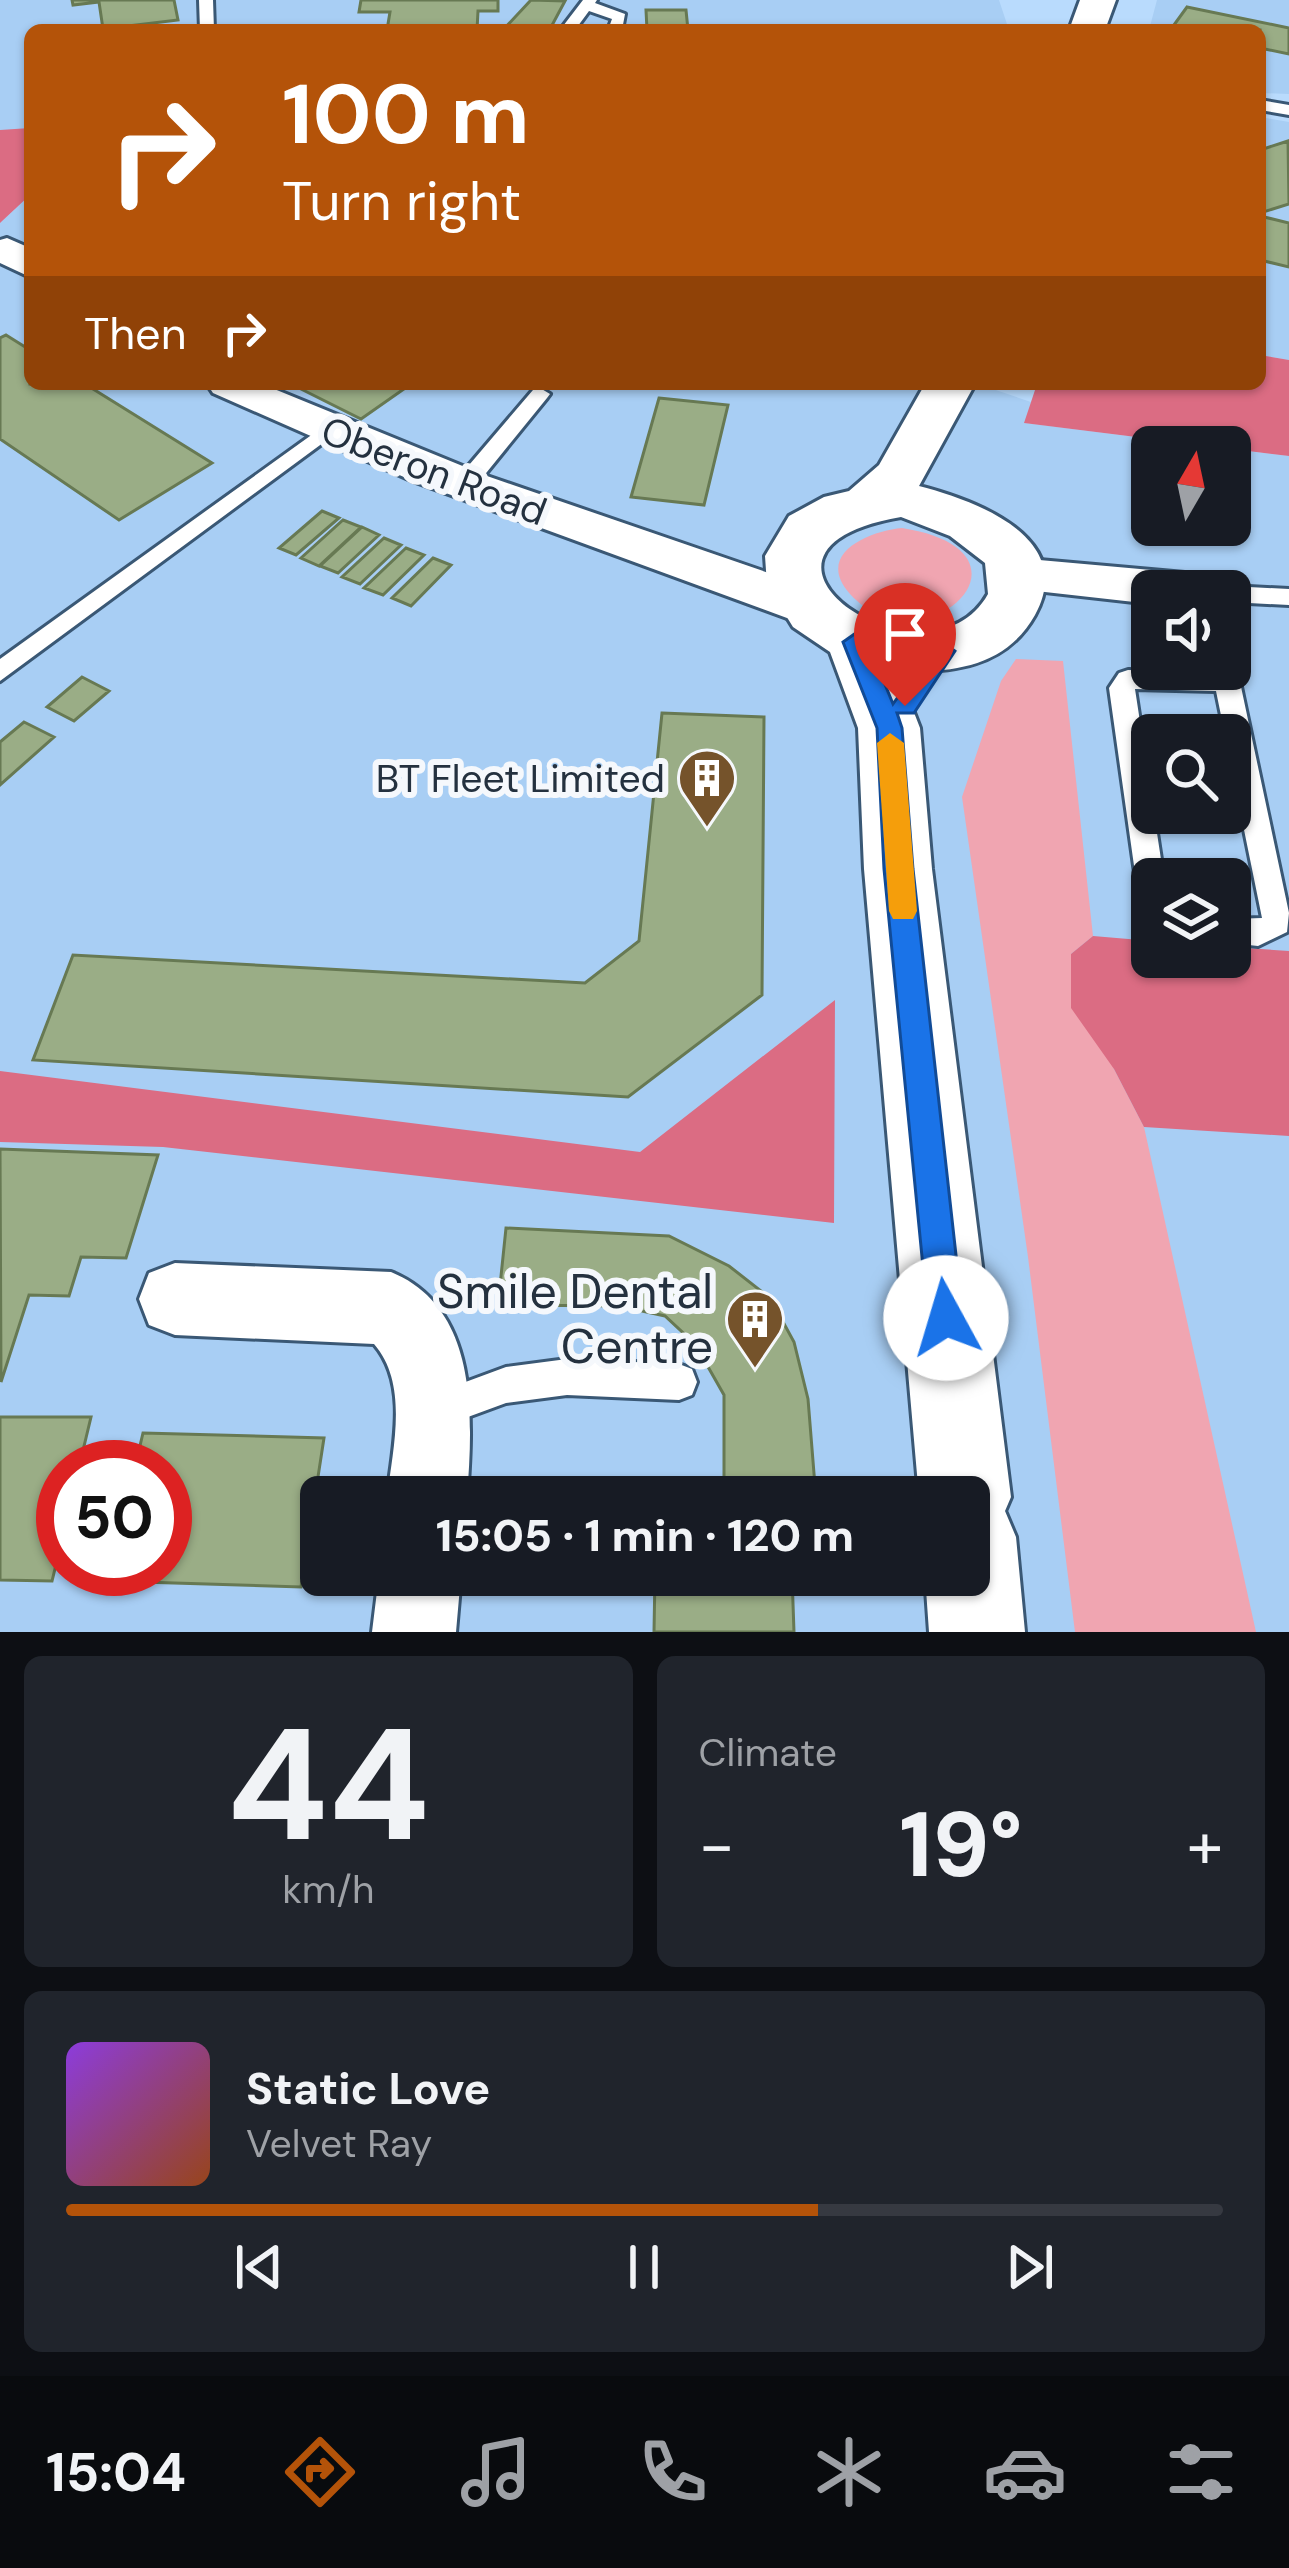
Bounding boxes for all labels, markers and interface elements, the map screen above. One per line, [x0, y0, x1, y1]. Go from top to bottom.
text: 100 m [282, 60, 530, 169]
icon: right [84, 72, 240, 228]
text: Turn right [282, 166, 521, 237]
icon: right [211, 300, 277, 366]
text: Then [84, 304, 187, 363]
street label: Oberon Road [314, 405, 554, 537]
north arrow [1131, 426, 1251, 546]
map controls [1131, 426, 1251, 978]
button: sound [1131, 570, 1251, 690]
pin [854, 583, 956, 706]
icon: arrive [872, 601, 938, 667]
button: search [1131, 714, 1251, 834]
building icon: BT Fleet Limited [676, 747, 738, 829]
place label: BT Fleet Limited [376, 753, 665, 804]
button: layers [1131, 858, 1251, 978]
position arrow [883, 1255, 1009, 1381]
place label: Smile Dental Centre [437, 1260, 713, 1378]
building icon: Smile Dental Centre [724, 1288, 786, 1370]
speed limit sign: 50 [36, 1440, 192, 1596]
text: 15:05 · 1 min · 120 m [436, 1506, 854, 1565]
text: 44 [227, 1684, 430, 1887]
text: Climate [699, 1727, 837, 1778]
text: 19° [899, 1787, 1022, 1904]
text: − [699, 1803, 735, 1888]
text: + [1187, 1803, 1223, 1888]
text: km/h [282, 1864, 374, 1915]
text: Static Love [246, 2059, 490, 2118]
text: Velvet Ray [246, 2118, 432, 2169]
icon: previous [226, 2234, 292, 2300]
icon: pause [611, 2234, 677, 2300]
icon: next [997, 2234, 1063, 2300]
icon: directions [278, 2430, 362, 2514]
icon: music [454, 2430, 538, 2514]
icon: phone [631, 2430, 715, 2514]
icon: climate [807, 2430, 891, 2514]
icon: car [983, 2430, 1067, 2514]
icon: filters [1159, 2430, 1243, 2514]
text: 15:04 [46, 2437, 186, 2508]

